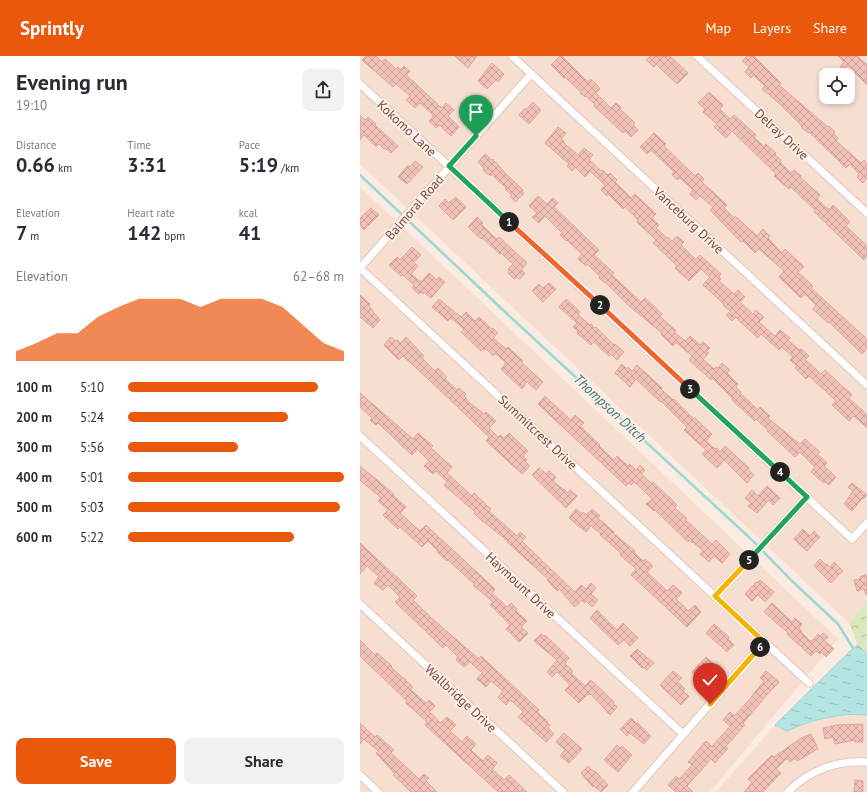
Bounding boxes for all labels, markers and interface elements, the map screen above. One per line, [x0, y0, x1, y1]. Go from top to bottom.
text: Sprintly [20, 16, 84, 40]
text: Map [705, 19, 731, 37]
text: Layers [753, 19, 791, 37]
text: Share [813, 19, 847, 37]
text: Evening run [16, 68, 128, 96]
map controls [819, 68, 855, 104]
button: locate [819, 68, 855, 104]
button: share [302, 69, 344, 111]
pin [459, 95, 493, 136]
text: 19:10 [16, 97, 47, 114]
street label: Kokomo Lane [373, 97, 440, 160]
icon: arrive [465, 101, 487, 123]
street label: Delray Drive [751, 105, 812, 164]
text: Distance [16, 138, 56, 152]
text: Time [127, 138, 151, 152]
text: Pace [239, 138, 260, 152]
text: 0.66 [16, 152, 55, 178]
text: 3:31 [127, 152, 167, 178]
text: 5:19 [239, 152, 278, 178]
text: km [55, 161, 72, 175]
text: /km [278, 161, 299, 175]
street label: Balmoral Road [381, 171, 447, 243]
street label: Vanceburg Drive [649, 183, 728, 257]
text: Elevation [16, 206, 60, 220]
text: Heart rate [127, 206, 175, 220]
text: kcal [239, 206, 257, 220]
pin: 1 [499, 212, 519, 232]
text: 1 [506, 215, 512, 229]
text: 7 [16, 220, 27, 246]
text: 142 [127, 220, 161, 246]
text: 41 [239, 220, 261, 246]
text: m [27, 229, 39, 243]
text: bpm [161, 229, 185, 243]
text: Elevation [16, 268, 68, 285]
text: 62–68 m [293, 268, 344, 285]
pin: 2 [590, 295, 610, 315]
text: 2 [597, 298, 603, 312]
water label: Thompson Ditch [570, 370, 650, 446]
text: 100 m [16, 379, 52, 396]
text: 5:10 [80, 379, 104, 396]
pin: 3 [680, 379, 700, 399]
text: 3 [687, 382, 693, 396]
street label: Summitcrest Drive [495, 391, 581, 473]
text: 200 m [16, 409, 52, 426]
text: 5:24 [80, 409, 104, 426]
text: 300 m [16, 439, 52, 456]
text: 5:56 [80, 439, 104, 456]
pin: 4 [770, 462, 790, 482]
text: 4 [777, 465, 783, 479]
text: 400 m [16, 469, 52, 486]
text: 5:01 [80, 469, 104, 486]
text: 500 m [16, 499, 52, 516]
text: 5:03 [80, 499, 104, 516]
text: 600 m [16, 529, 52, 546]
text: 5:22 [80, 529, 104, 546]
street label: Haymount Drive [482, 548, 559, 622]
pin: 5 [739, 550, 759, 570]
text: 5 [746, 553, 752, 567]
pin: 6 [750, 637, 770, 657]
text: 6 [757, 640, 763, 654]
street label: Wallbridge Drive [421, 661, 500, 736]
pin [693, 663, 727, 704]
icon: check [699, 669, 721, 691]
button: Save [16, 738, 176, 784]
button: Share [184, 738, 344, 784]

